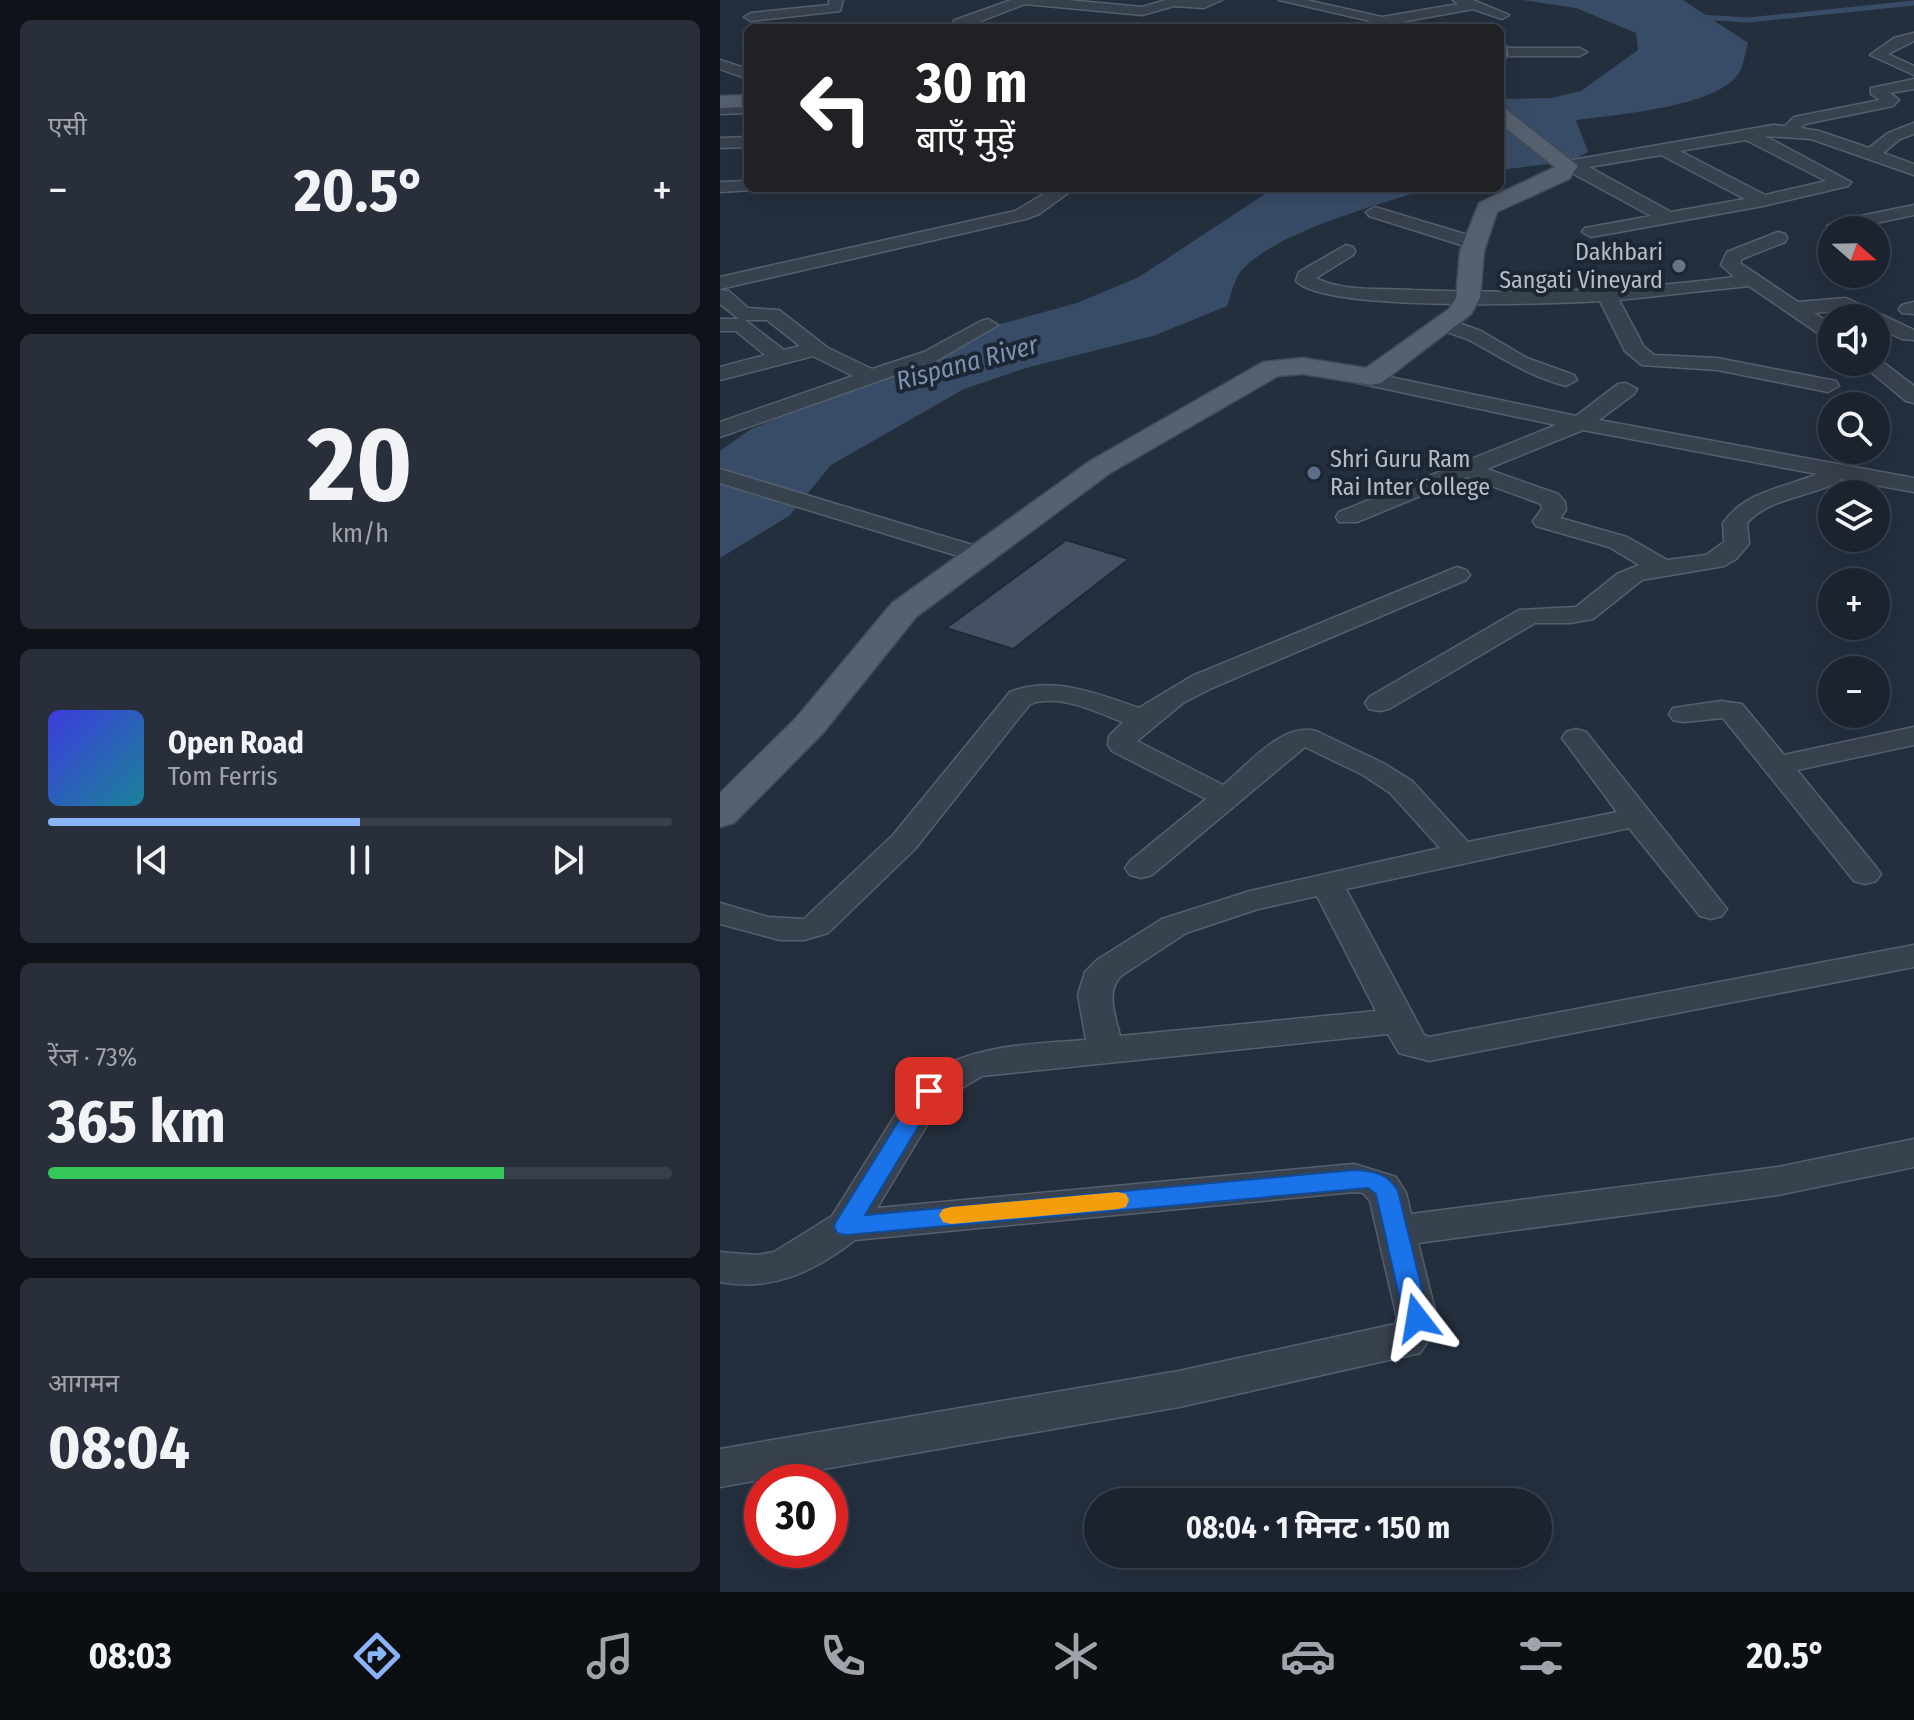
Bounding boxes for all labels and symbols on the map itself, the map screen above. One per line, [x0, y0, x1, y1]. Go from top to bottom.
north arrow [1818, 216, 1890, 288]
place label: Dakhbari Sangati Vineyard [1499, 238, 1663, 294]
marker: Dakhbari Sangati Vineyard [1670, 257, 1688, 275]
water label: Rispana River [893, 329, 1042, 397]
place label: Shri Guru Ram Rai Inter College [1330, 445, 1490, 501]
marker: Shri Guru Ram Rai Inter College [1305, 464, 1323, 482]
pin [895, 1057, 963, 1125]
position arrow [1375, 1276, 1459, 1360]
speed limit sign: 30 [744, 1464, 848, 1568]

